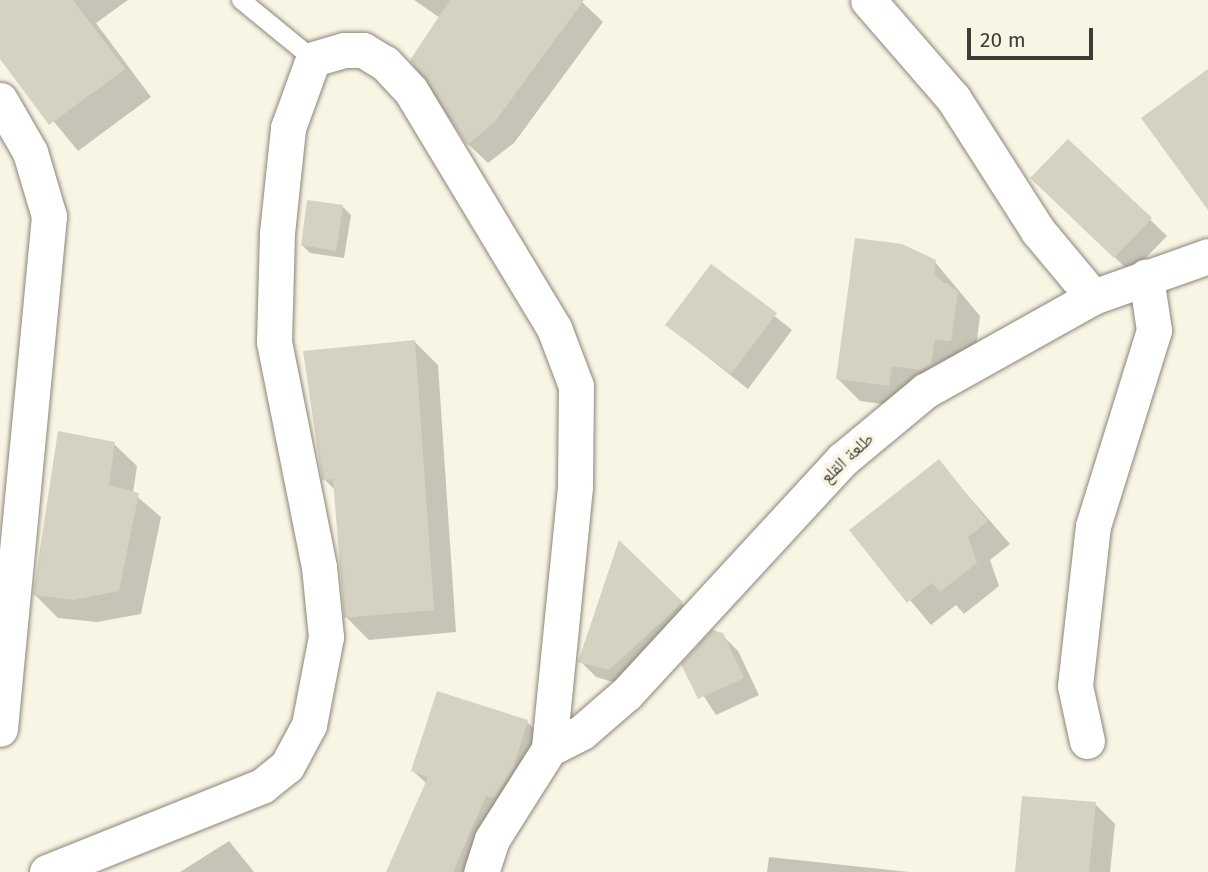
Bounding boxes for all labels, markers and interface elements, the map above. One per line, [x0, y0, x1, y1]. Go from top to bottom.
scale bar [970, 14, 1096, 58]
text: 20 m [980, 27, 1026, 53]
street label: طلعة القلع [816, 428, 878, 488]

